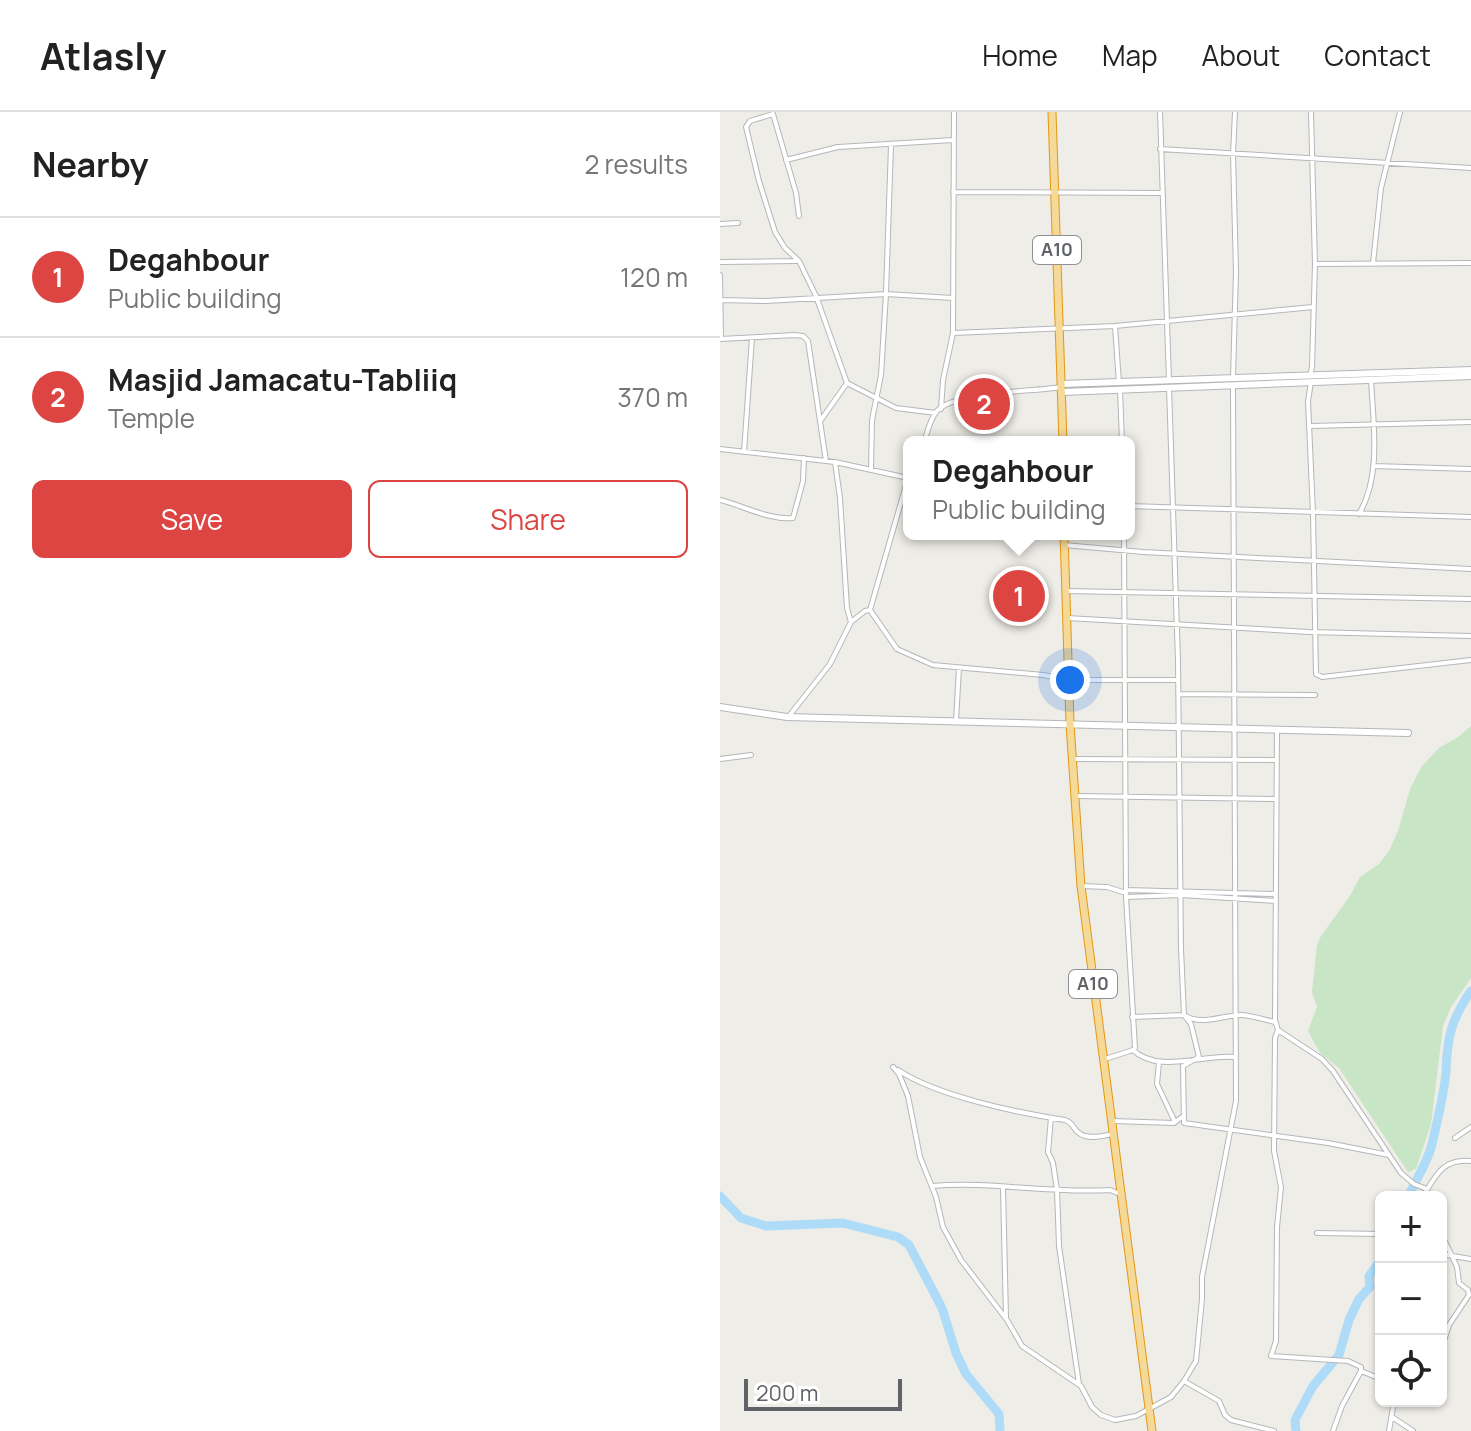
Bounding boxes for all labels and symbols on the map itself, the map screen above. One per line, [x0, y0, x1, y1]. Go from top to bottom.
road number: A10 [1033, 236, 1081, 264]
pin: 2 [958, 374, 1010, 434]
pin: 1 [993, 566, 1045, 626]
your location [1050, 660, 1090, 700]
road number: A10 [1069, 970, 1117, 998]
scale bar [744, 1375, 902, 1411]

